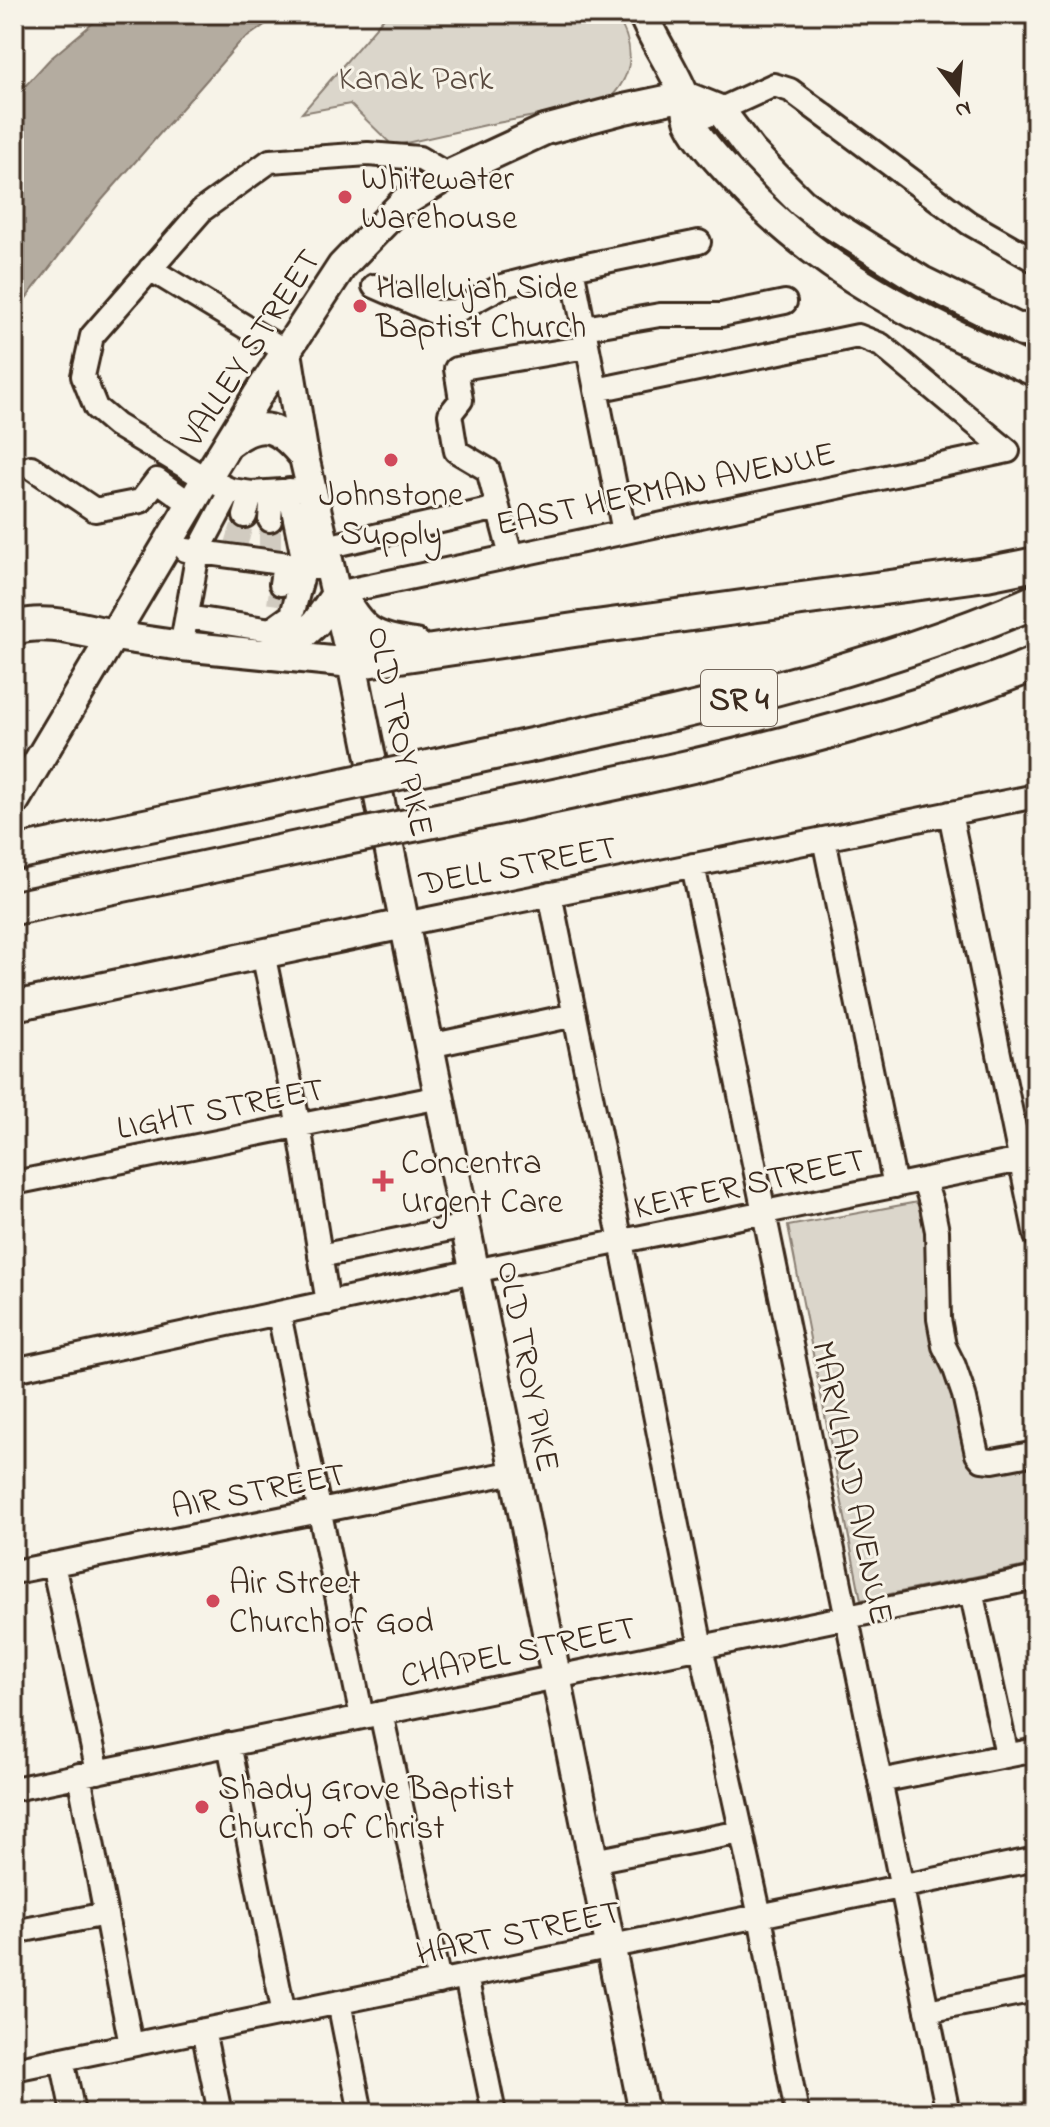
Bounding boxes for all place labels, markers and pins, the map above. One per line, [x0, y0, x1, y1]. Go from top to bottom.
place label: Whitewater Warehouse [361, 156, 518, 245]
marker: Whitewater Warehouse [336, 188, 354, 206]
place label: Hallelujah Side Baptist Church [375, 265, 586, 354]
marker: Hallelujah Side Baptist Church [351, 297, 369, 315]
marker: Johnstone Supply [382, 451, 400, 469]
place label: Johnstone Supply [319, 472, 464, 561]
place label: Concentra Urgent Care [401, 1140, 564, 1229]
marker: Concentra Urgent Care [372, 1170, 394, 1192]
place label: Air Street Church of God [229, 1560, 434, 1649]
marker: Air Street Church of God [204, 1592, 222, 1610]
place label: Shady Grove Baptist Church of Christ [218, 1766, 514, 1855]
marker: Shady Grove Baptist Church of Christ [193, 1798, 211, 1816]

